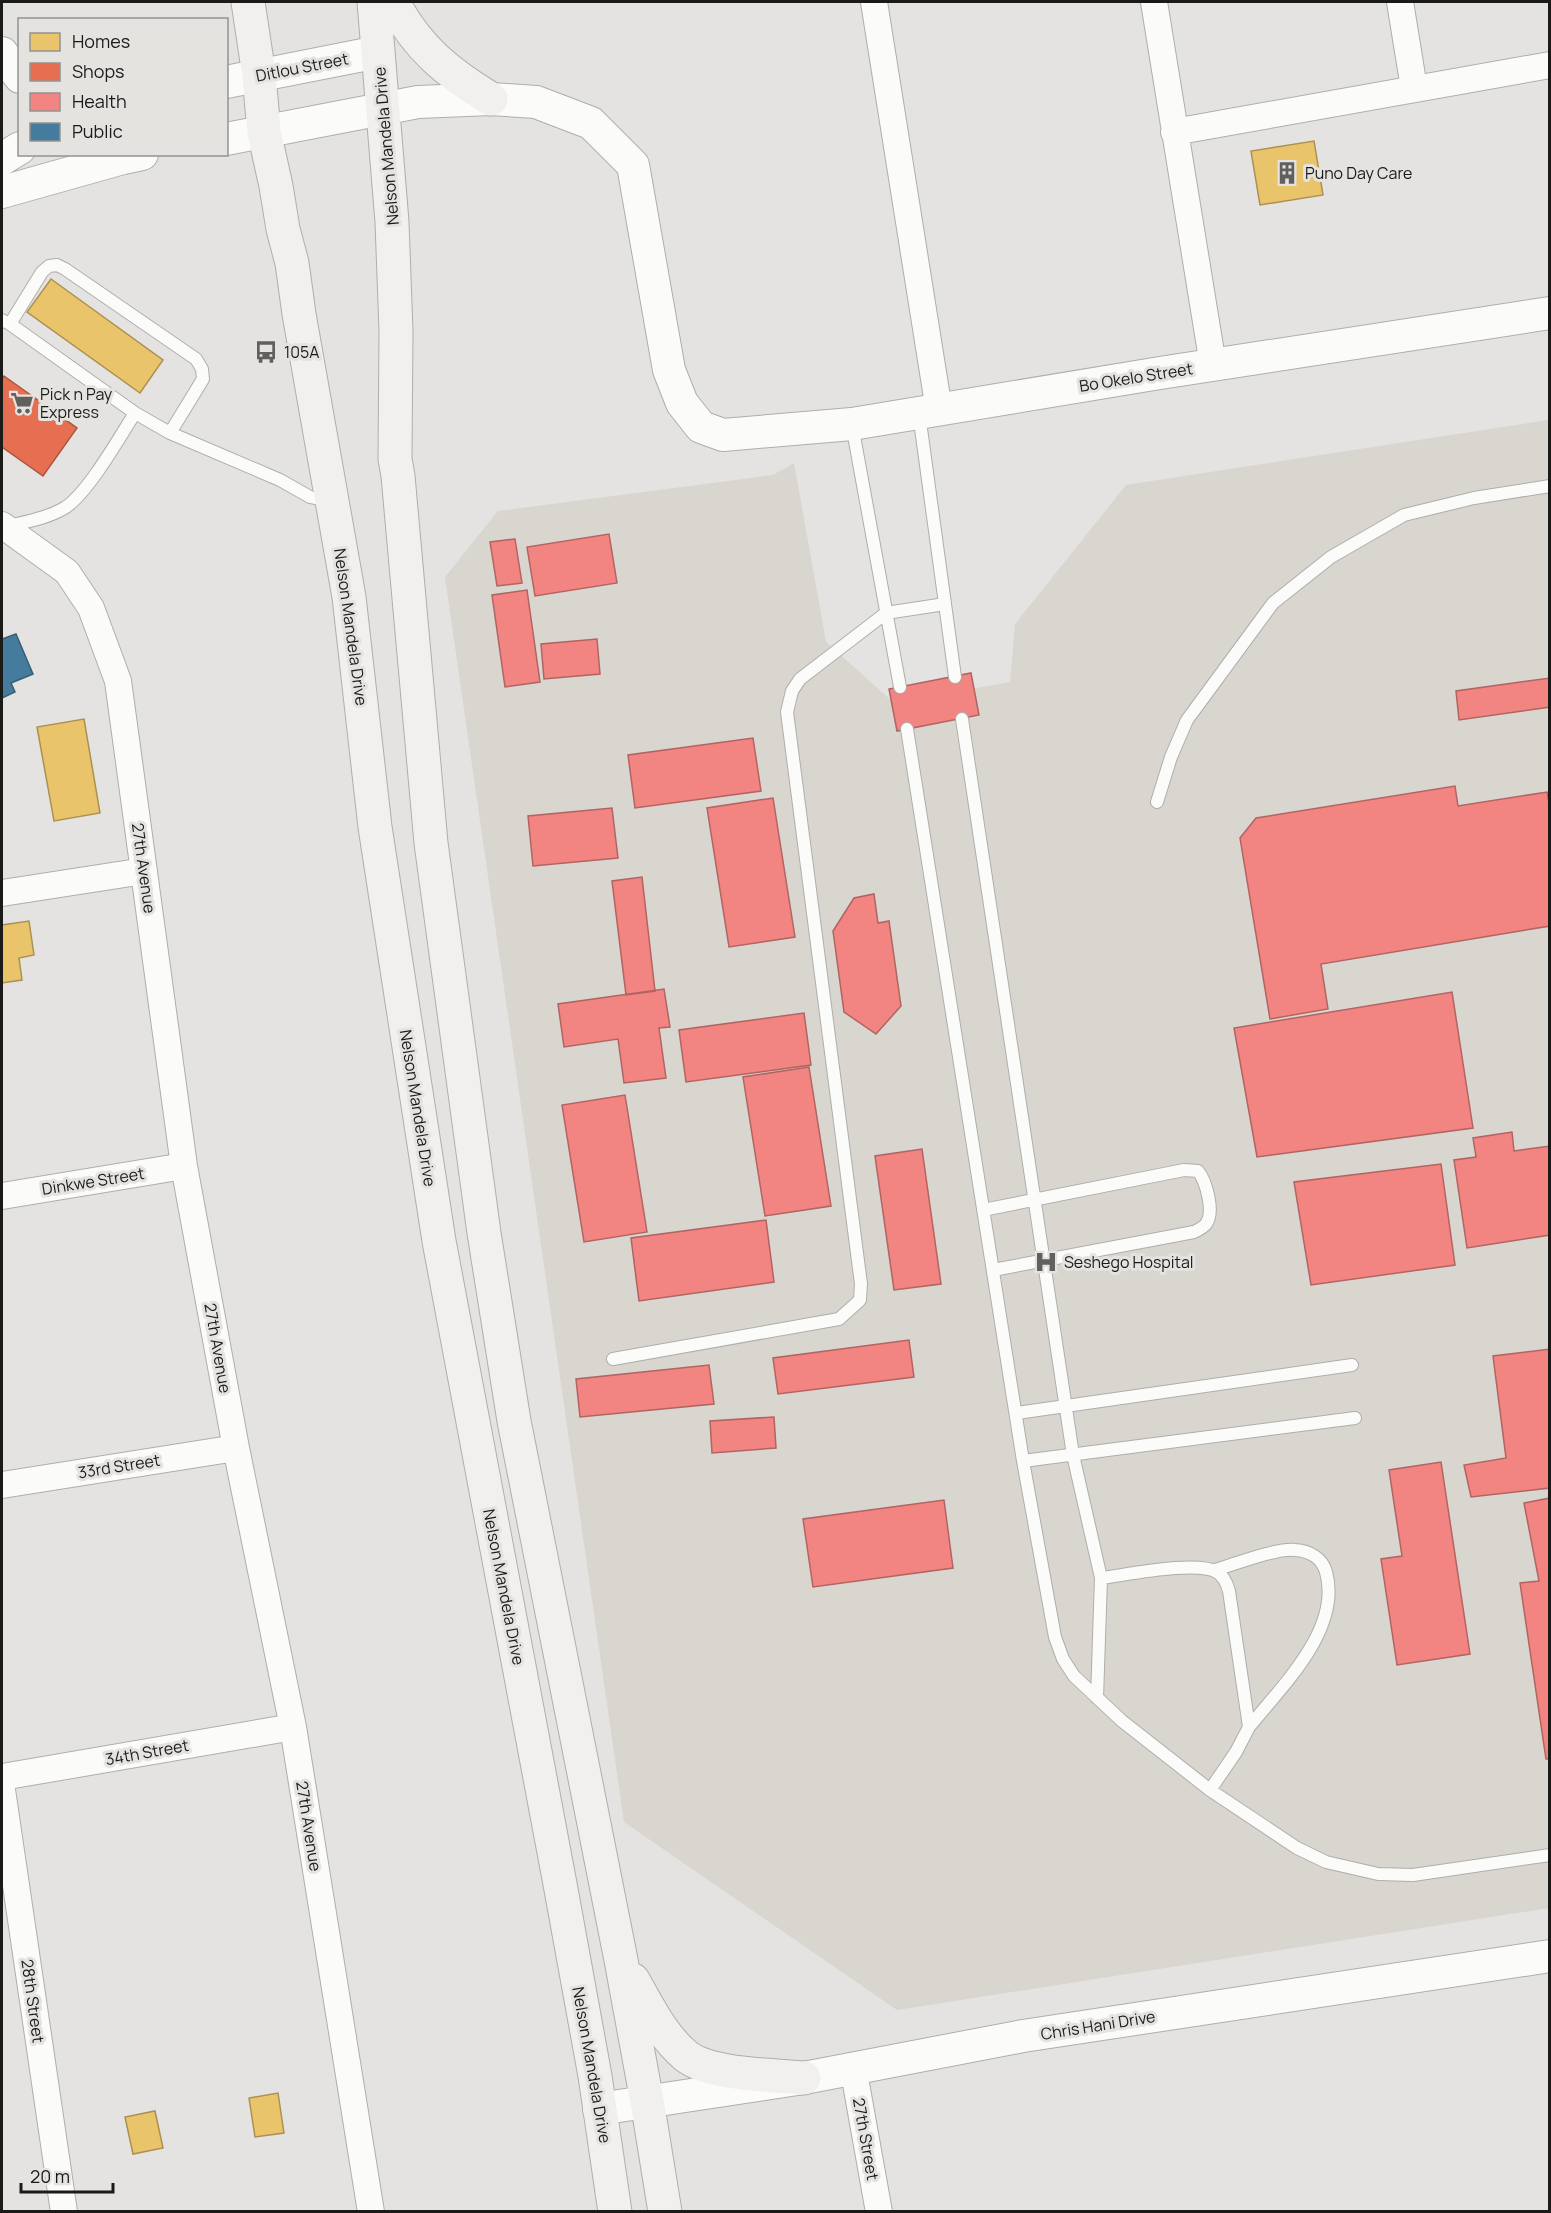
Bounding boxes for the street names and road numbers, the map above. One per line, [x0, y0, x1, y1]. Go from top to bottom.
street label: Ditlou Street [254, 47, 350, 87]
street label: Nelson Mandela Drive [368, 66, 404, 226]
street label: Bo Okelo Street [1078, 357, 1194, 397]
street label: Nelson Mandela Drive [329, 547, 373, 707]
street label: 27th Avenue [127, 821, 161, 915]
street label: Nelson Mandela Drive [395, 1028, 441, 1188]
street label: Dinkwe Street [40, 1162, 146, 1200]
street label: 27th Avenue [199, 1301, 237, 1395]
street label: 33rd Street [76, 1449, 162, 1483]
street label: Nelson Mandela Drive [478, 1507, 530, 1667]
street label: 34th Street [104, 1734, 190, 1770]
street label: 27th Avenue [291, 1779, 327, 1873]
street label: 28th Street [16, 1958, 50, 2044]
street label: Nelson Mandela Drive [567, 1985, 617, 2145]
street label: Chris Hani Drive [1039, 2005, 1157, 2045]
street label: 27th Street [848, 2096, 884, 2182]

